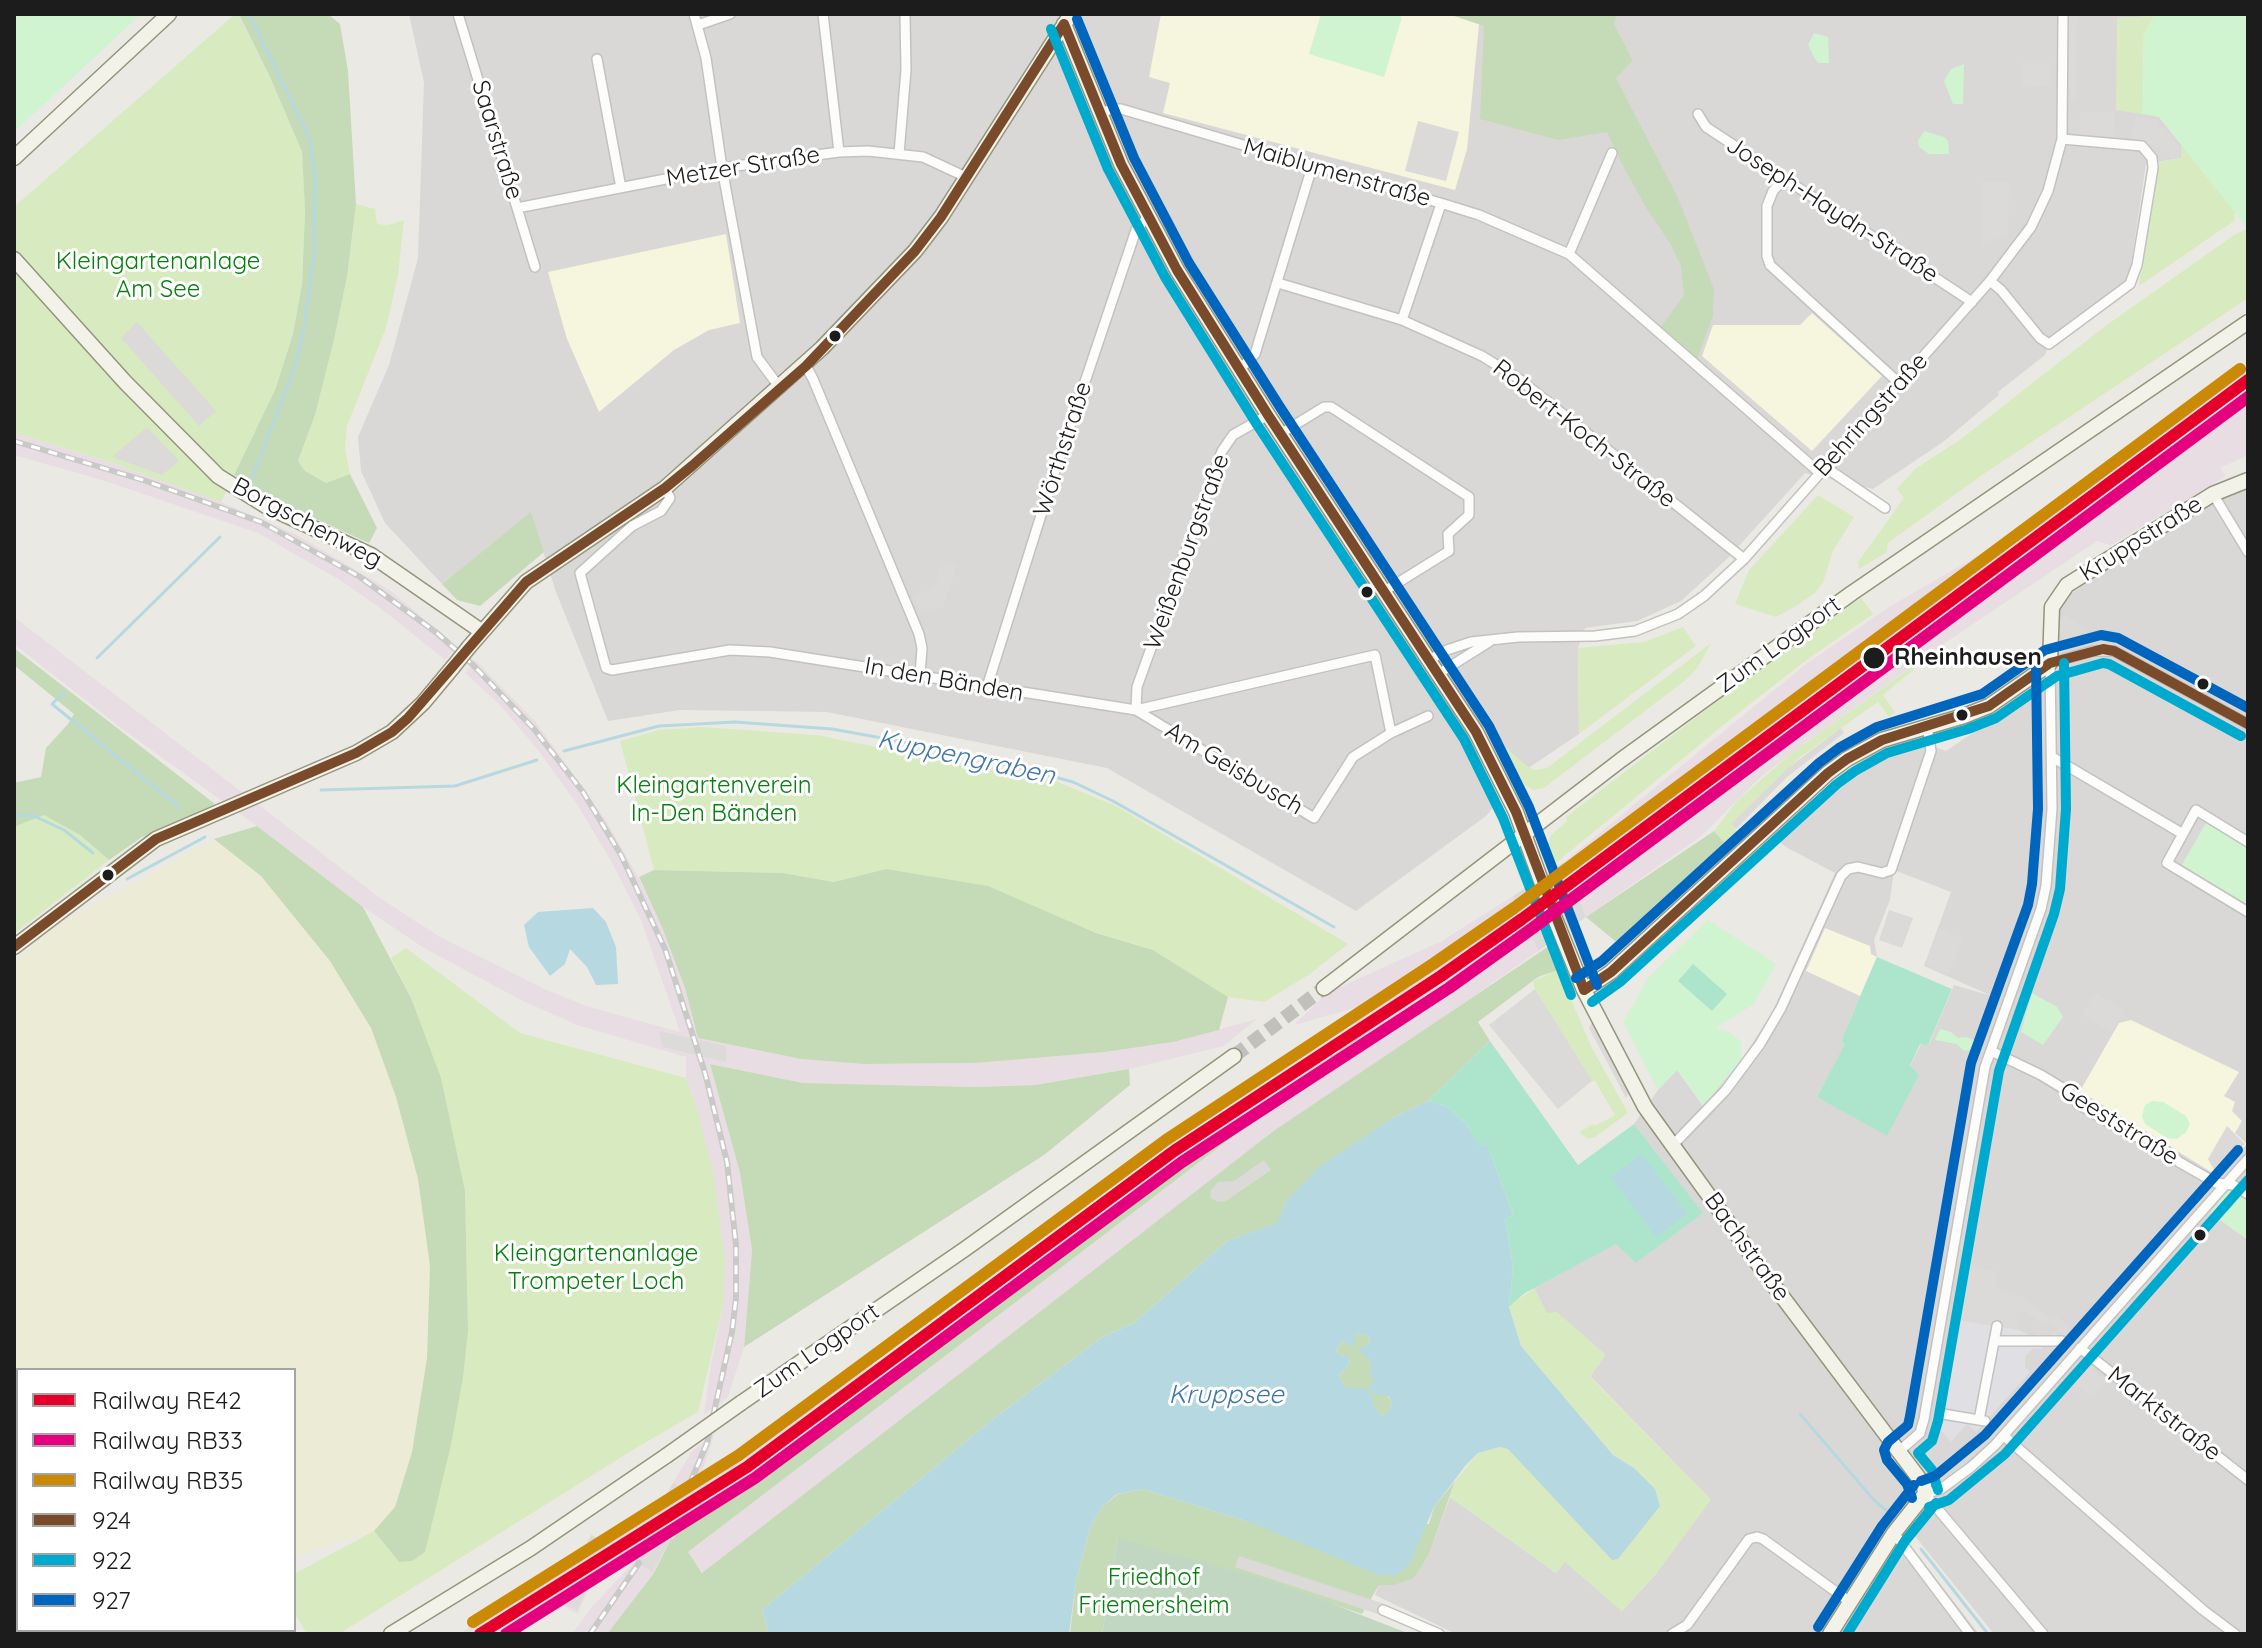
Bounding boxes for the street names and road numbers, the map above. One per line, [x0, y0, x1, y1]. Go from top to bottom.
street label: Saarstraße [465, 77, 529, 203]
street label: Joseph-Haydn-Straße [1721, 131, 1943, 289]
street label: Maiblumenstraße [1240, 132, 1434, 214]
street label: Metzer Straße [664, 141, 822, 193]
street label: Behringstraße [1808, 347, 1934, 483]
street label: Robert-Koch-Straße [1487, 354, 1681, 514]
street label: Wörthstraße [1028, 378, 1098, 520]
street label: Weißenburgstraße [1138, 450, 1236, 654]
street label: Borgschenweg [227, 472, 387, 574]
street label: Kruppstraße [2074, 490, 2208, 588]
street label: Zum Logport [1711, 590, 1847, 700]
street label: In den Bänden [862, 652, 1026, 708]
street label: Am Geisbusch [1160, 716, 1308, 822]
street label: Geeststraße [2054, 1076, 2184, 1172]
street label: Bachstraße [1698, 1187, 1796, 1307]
street label: Zum Logport [749, 1297, 885, 1405]
street label: Marktstraße [2102, 1361, 2226, 1467]

